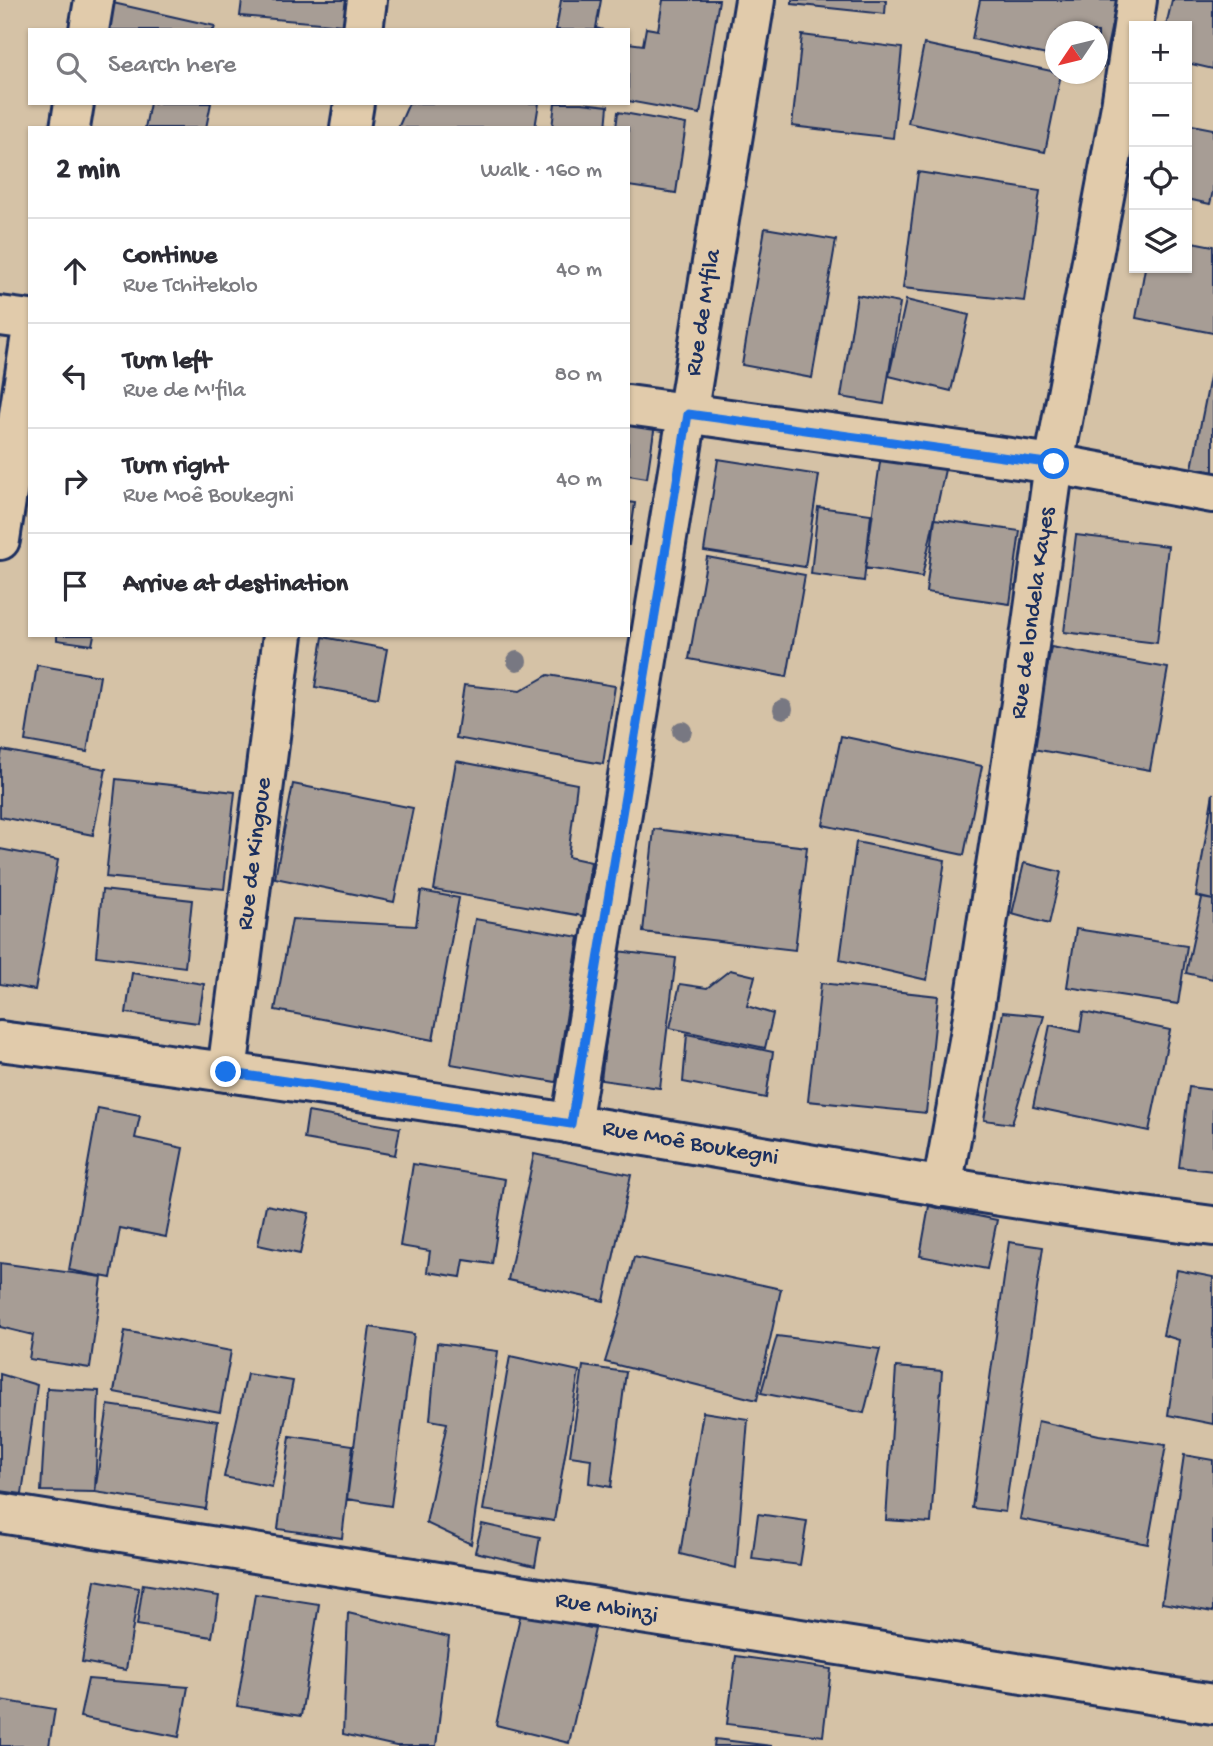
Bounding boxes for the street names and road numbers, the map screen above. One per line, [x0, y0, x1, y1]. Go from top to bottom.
street label: Rue de M'fila [679, 247, 729, 378]
street label: Rue de londela Kayes [1004, 504, 1063, 721]
street label: Rue de Kingoue [231, 775, 279, 932]
street label: Rue Moê Boukegni [600, 1114, 781, 1173]
street label: Rue Mbinzi [553, 1586, 660, 1631]

